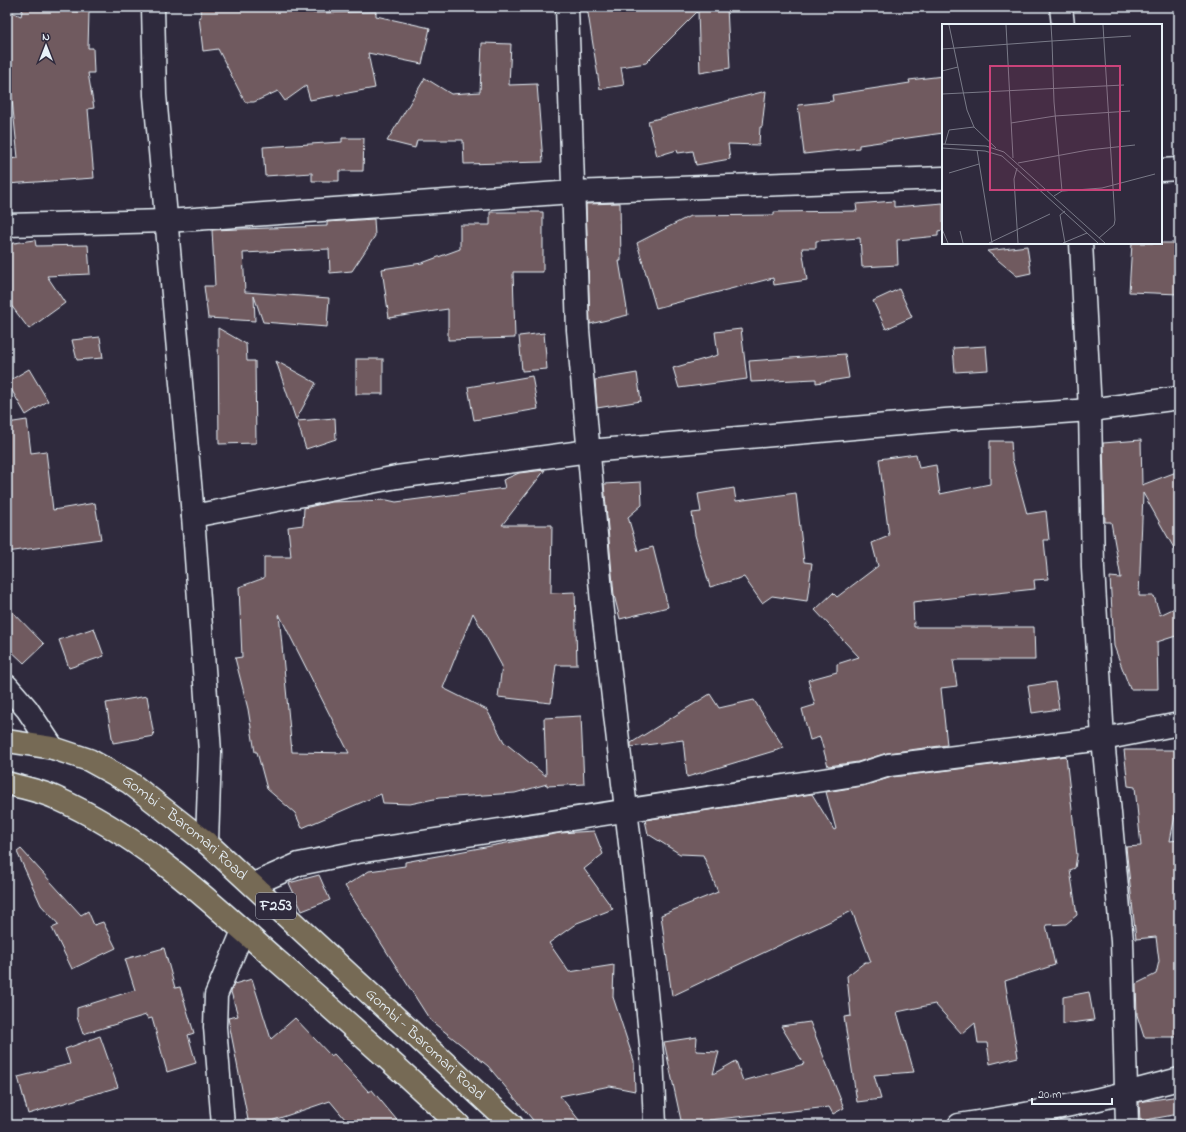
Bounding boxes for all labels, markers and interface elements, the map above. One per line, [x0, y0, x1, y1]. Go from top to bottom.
inset map [942, 24, 1162, 244]
north arrow [26, 26, 66, 66]
text: N [42, 29, 50, 45]
street label: Gombi - Baromari Road [118, 768, 253, 887]
road number: F253 [256, 893, 296, 919]
street label: Gombi - Baromari Road [359, 983, 491, 1107]
scale bar [1032, 1080, 1112, 1106]
text: 20 m [1038, 1086, 1061, 1104]

